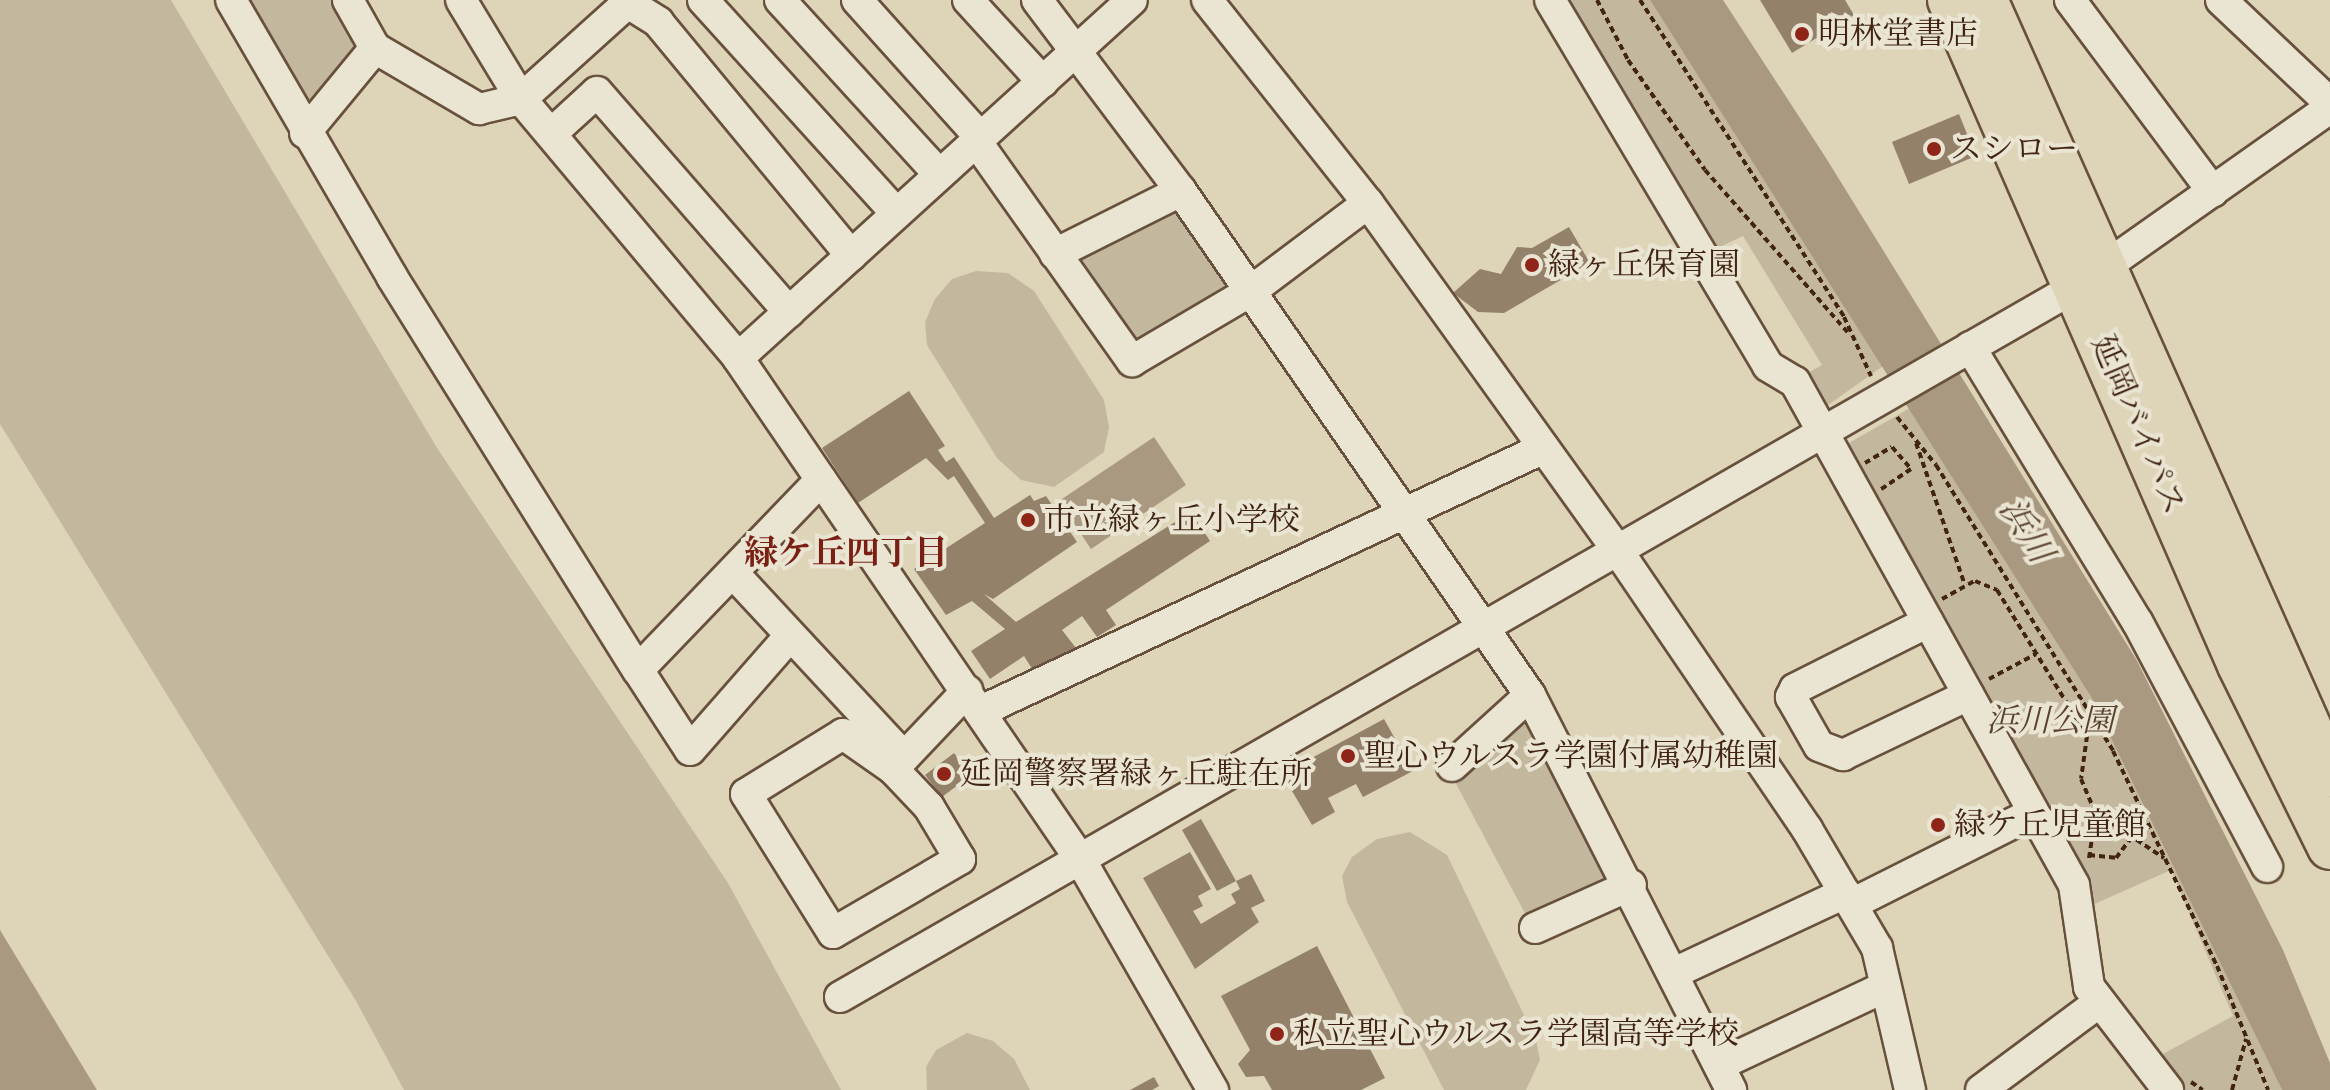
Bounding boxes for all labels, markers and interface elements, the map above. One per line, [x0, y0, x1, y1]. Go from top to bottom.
place label: 明林堂書店 [1818, 15, 1978, 53]
marker: 明林堂書店 [1793, 25, 1811, 43]
place label: スシロー [1950, 130, 2078, 168]
marker: スシロー [1925, 140, 1943, 158]
place label: 緑ヶ丘保育園 [1548, 246, 1740, 284]
marker: 緑ヶ丘保育園 [1523, 256, 1541, 274]
street label: 延岡バイパス [2083, 329, 2193, 521]
water label: 浜川 [1990, 491, 2060, 571]
place label: 市立緑ヶ丘小学校 [1044, 501, 1300, 539]
marker: 市立緑ヶ丘小学校 [1019, 511, 1037, 529]
district label: 緑ケ丘四丁目 [744, 535, 948, 575]
park label: 浜川公園 [1986, 702, 2114, 740]
place label: 聖心ウルスラ学園付属幼稚園 [1364, 737, 1780, 775]
marker: 聖心ウルスラ学園付属幼稚園 [1339, 747, 1357, 765]
place label: 延岡警察署緑ヶ丘駐在所 [960, 755, 1312, 793]
marker: 延岡警察署緑ヶ丘駐在所 [935, 765, 953, 783]
place label: 緑ケ丘児童館 [1954, 806, 2146, 844]
marker: 緑ケ丘児童館 [1929, 816, 1947, 834]
place label: 私立聖心ウルスラ学園高等学校 [1293, 1015, 1741, 1053]
marker: 私立聖心ウルスラ学園高等学校 [1268, 1025, 1286, 1043]

